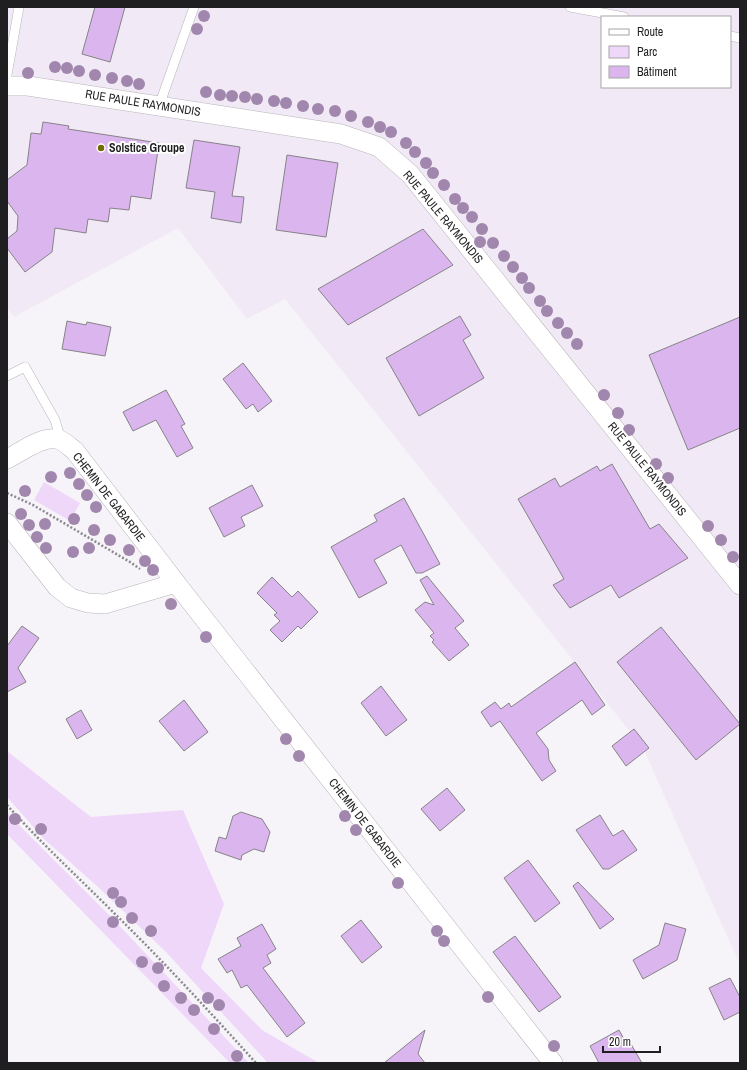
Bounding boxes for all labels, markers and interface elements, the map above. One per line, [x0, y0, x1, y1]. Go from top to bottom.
legend [601, 16, 731, 88]
text: Route [637, 24, 663, 40]
text: Parc [637, 44, 657, 60]
text: Bâtiment [637, 64, 677, 80]
street label: RUE PAULE RAYMONDIS [84, 86, 202, 120]
place label: Solstice Groupe [109, 140, 185, 156]
marker: Solstice Groupe [96, 143, 106, 153]
street label: RUE PAULE RAYMONDIS [399, 167, 487, 267]
street label: RUE PAULE RAYMONDIS [604, 419, 690, 520]
street label: CHEMIN DE GABARDIE [69, 449, 149, 545]
street label: CHEMIN DE GABARDIE [325, 775, 405, 871]
scale bar [603, 1028, 660, 1054]
text: 20 m [609, 1034, 631, 1050]

